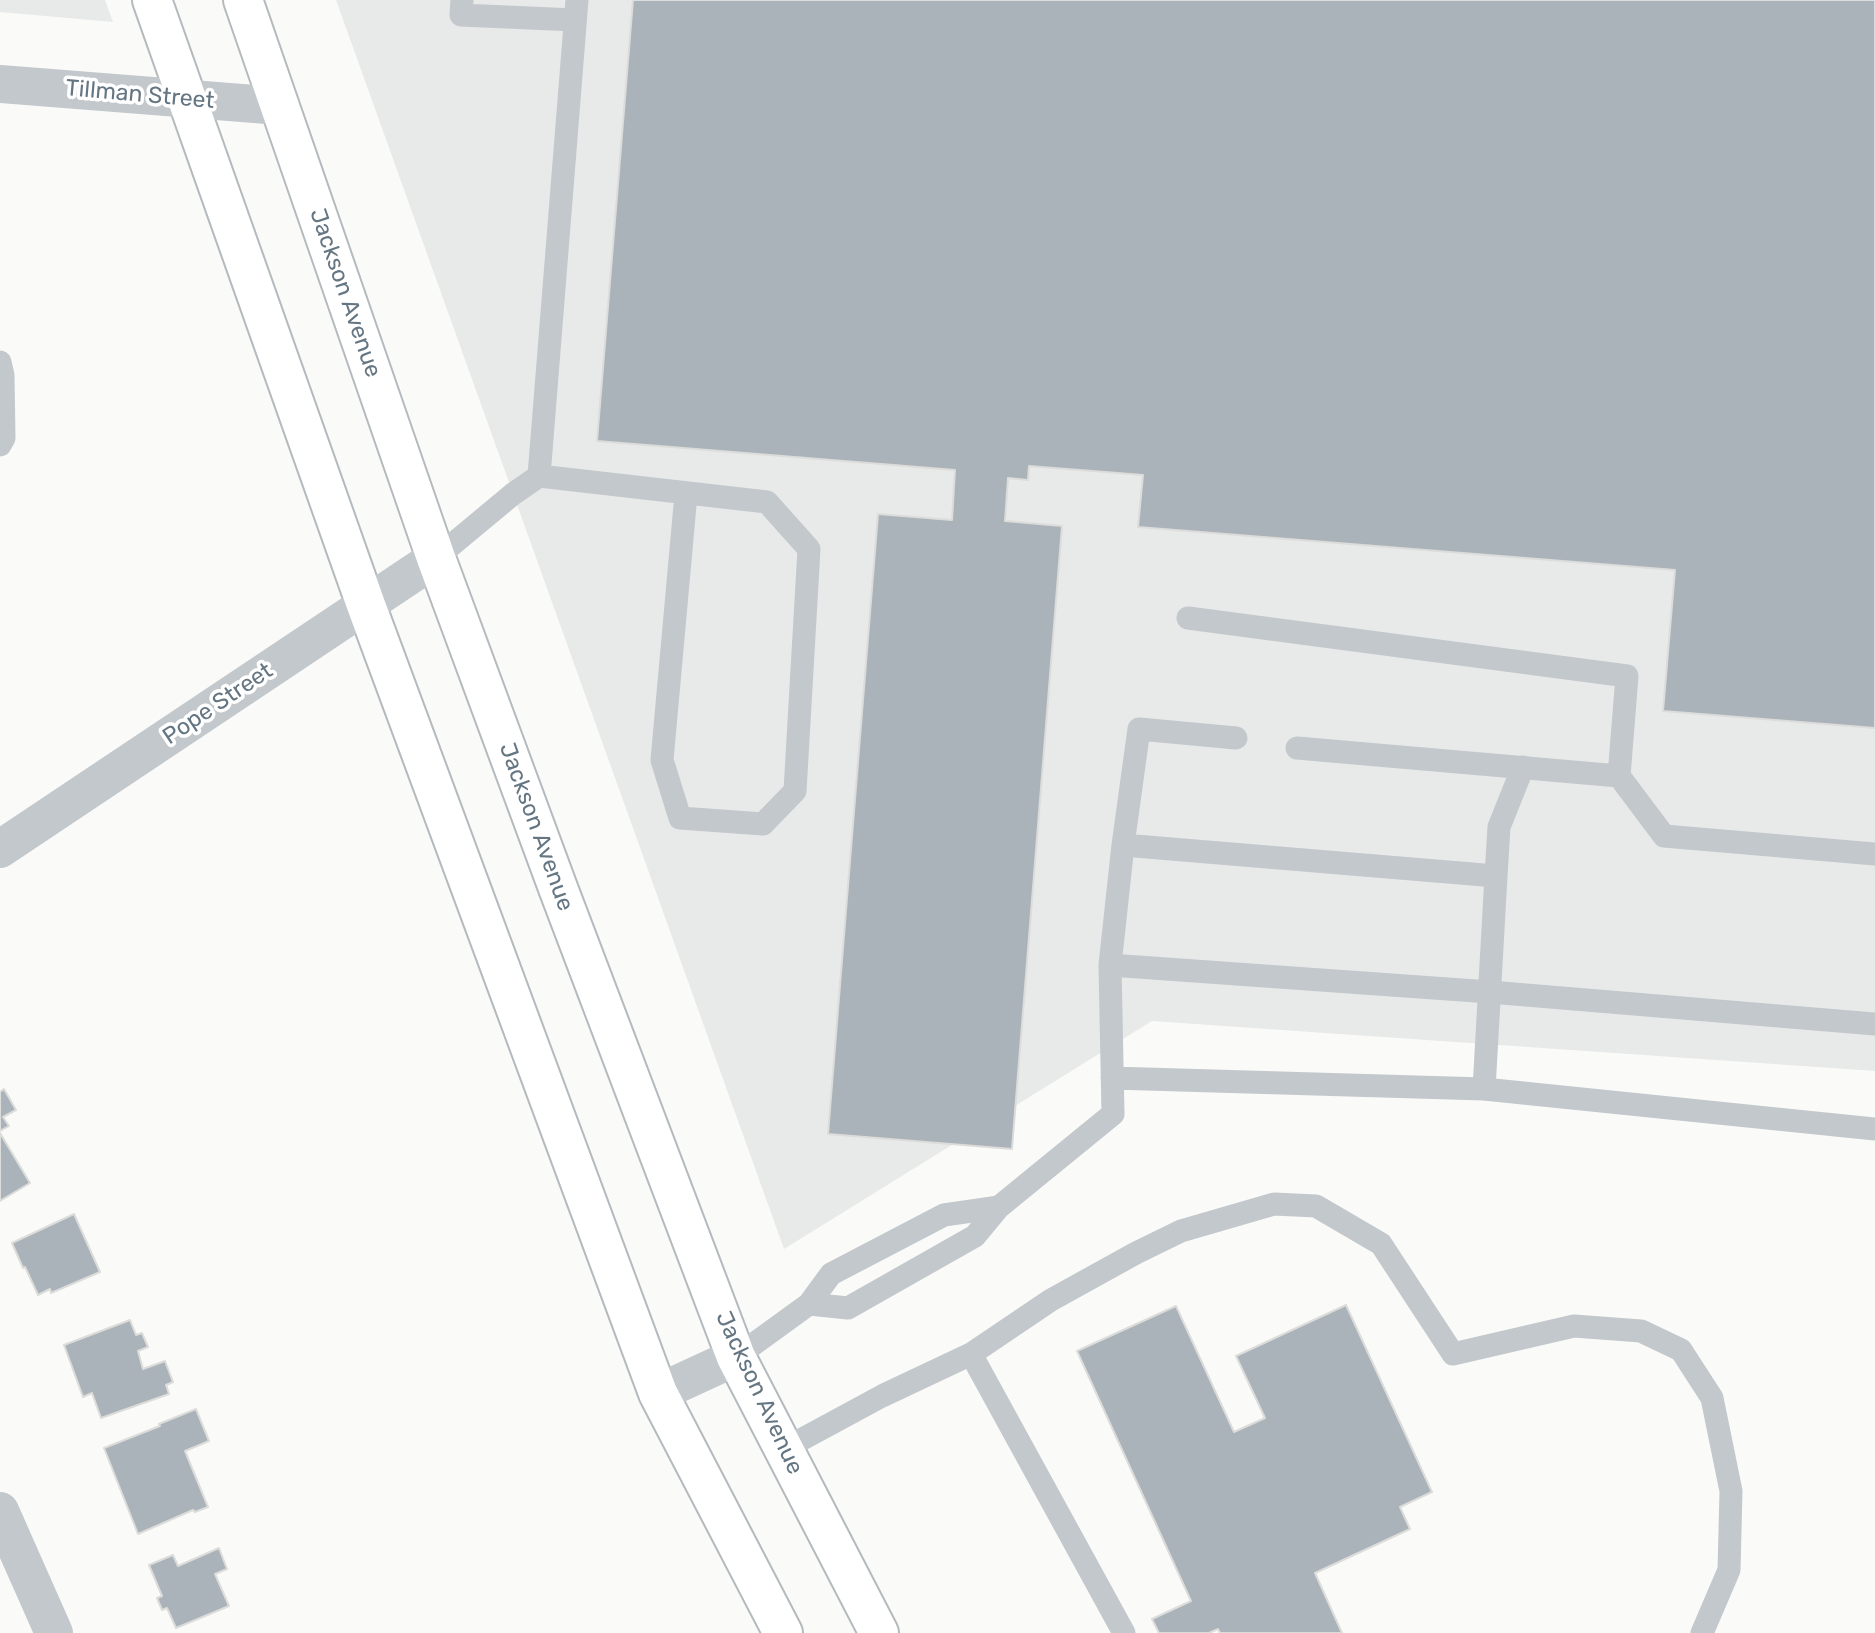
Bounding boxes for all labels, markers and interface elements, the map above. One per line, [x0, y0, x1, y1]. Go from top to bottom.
street label: Tillman Street [64, 75, 216, 115]
street label: Jackson Avenue [303, 205, 387, 381]
street label: Pope Street [158, 657, 278, 751]
street label: Jackson Avenue [493, 739, 579, 915]
street label: Jackson Avenue [709, 1307, 809, 1479]

